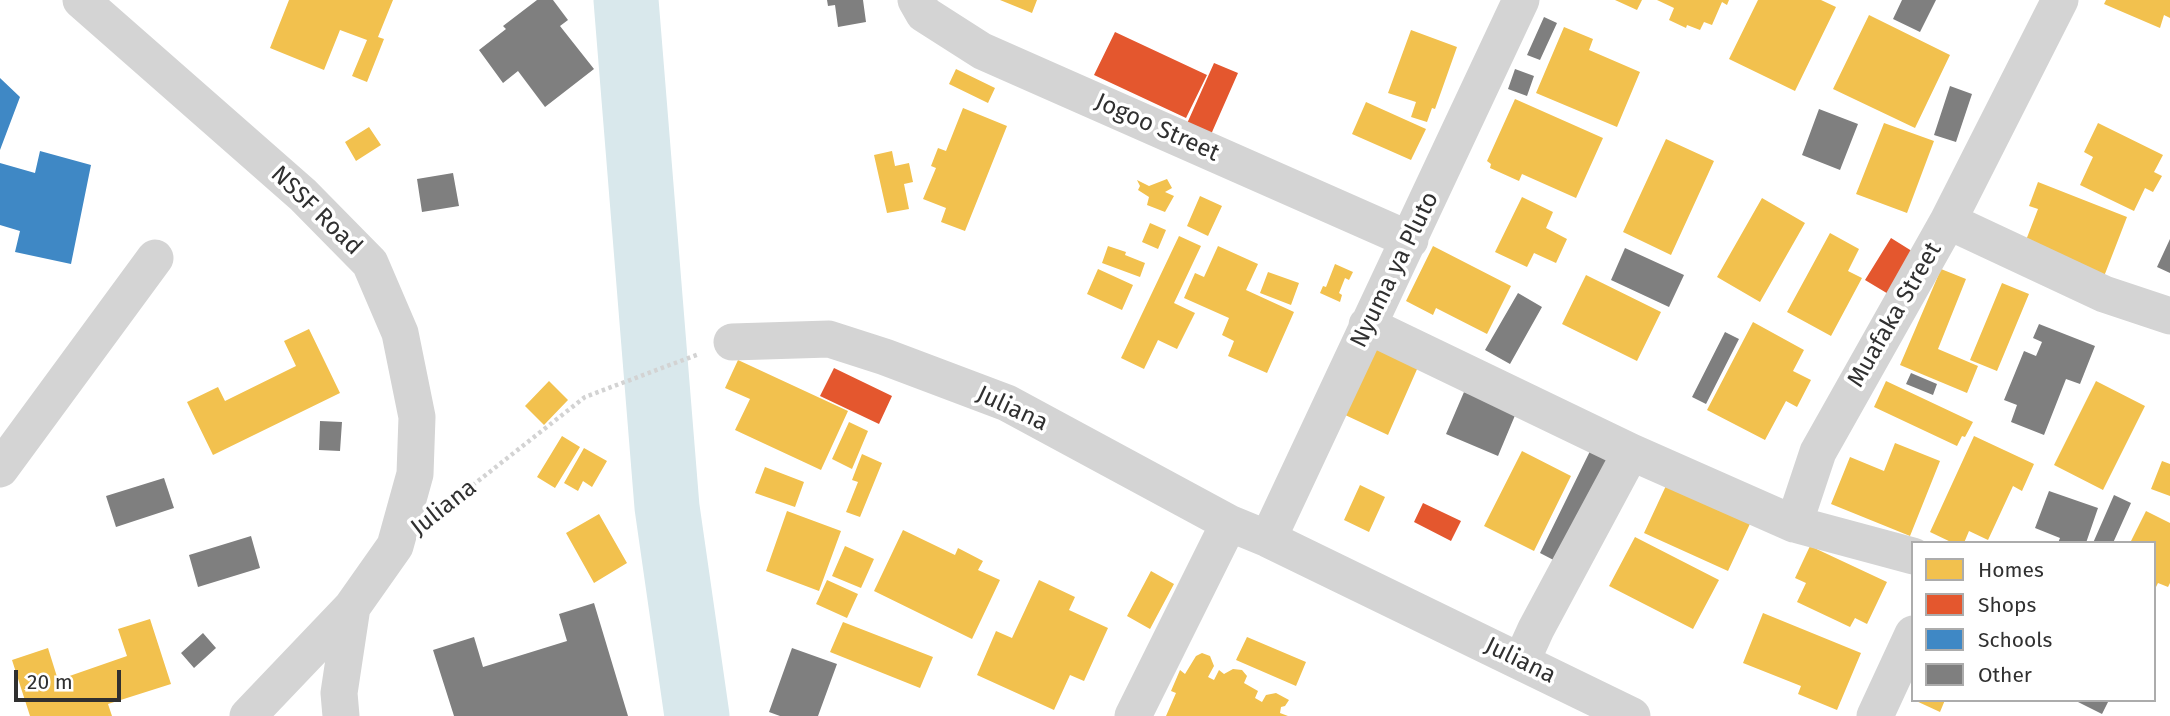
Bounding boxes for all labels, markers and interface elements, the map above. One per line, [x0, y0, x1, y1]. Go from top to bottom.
street label: Jogoo Street [1090, 88, 1224, 168]
street label: NSSF Road [264, 160, 368, 262]
street label: Nyuma ya Pluto [1345, 187, 1445, 353]
street label: Muafaka Street [1842, 237, 1948, 393]
street label: Juliana [972, 380, 1052, 438]
street label: Juliana [405, 473, 483, 543]
legend [1911, 541, 2156, 702]
text: Homes [1978, 557, 2044, 583]
text: Shops [1978, 592, 2036, 618]
text: Schools [1978, 627, 2052, 653]
street label: Juliana [1480, 632, 1560, 690]
scale bar [18, 656, 124, 700]
text: Other [1978, 662, 2032, 688]
text: 20 m [27, 669, 73, 695]

